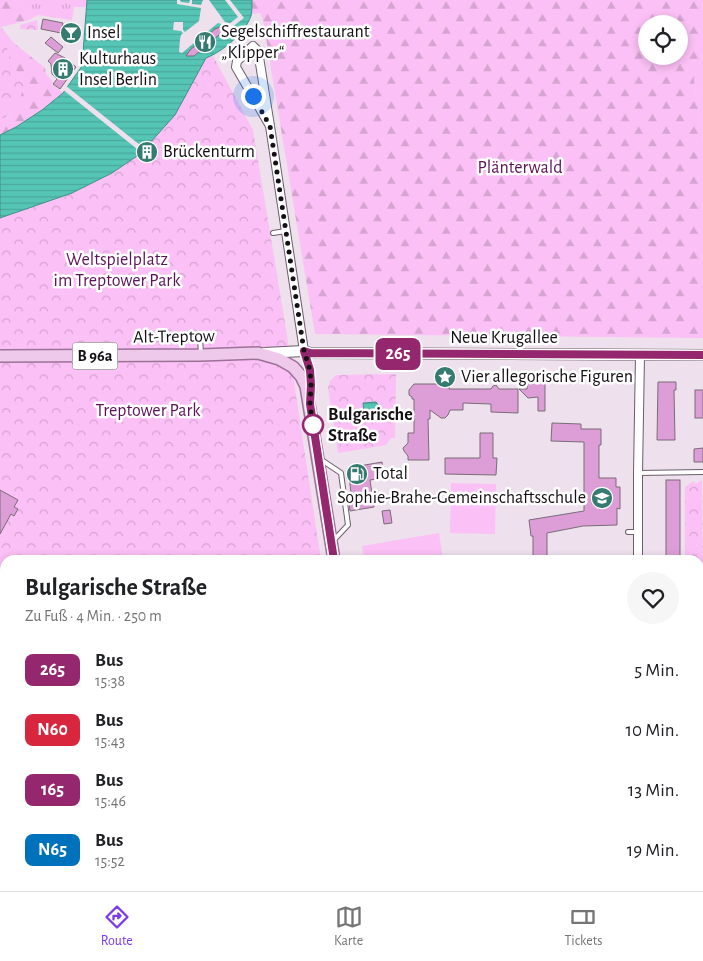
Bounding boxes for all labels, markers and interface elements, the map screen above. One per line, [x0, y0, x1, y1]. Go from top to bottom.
map controls [638, 15, 688, 65]
button: locate [638, 15, 688, 65]
bar icon: Insel [59, 21, 83, 45]
place label: Segelschiffrestaurant „Klipper“ [221, 23, 370, 62]
place label: Insel [87, 24, 120, 42]
restaurant icon: Segelschiffrestaurant „Klipper“ [193, 30, 217, 54]
place label: Kulturhaus Insel Berlin [79, 50, 157, 89]
building icon: Kulturhaus Insel Berlin [51, 57, 75, 81]
your location [241, 84, 266, 109]
building icon: Brückenturm [135, 140, 159, 164]
place label: Brückenturm [163, 143, 255, 161]
park label: Plänterwald [478, 159, 562, 177]
park label: Weltspielplatz im Treptower Park [54, 251, 181, 290]
street label: Alt-Treptow [133, 327, 215, 347]
street label: Neue Krugallee [450, 329, 558, 347]
line badge: 265 [369, 338, 427, 370]
road number: B 96a [72, 342, 118, 370]
text: 265 [386, 345, 410, 363]
place icon: Vier allegorische Figuren [433, 365, 457, 389]
place label: Vier allegorische Figuren [461, 368, 633, 386]
park label: Treptower Park [95, 402, 201, 420]
place label: Bulgarische Straße [328, 406, 413, 445]
marker: Bulgarische Straße [302, 414, 324, 436]
fuel station icon: Total [345, 462, 369, 486]
place label: Total [373, 465, 408, 483]
school or university icon: Sophie-Brahe-Gemeinschaftsschule [590, 486, 614, 510]
place label: Sophie-Brahe-Gemeinschaftsschule [337, 489, 586, 507]
button: heart [627, 572, 679, 624]
text: Bulgarische Straße [25, 576, 207, 600]
text: Zu Fuß · 4 Min. · 250 m [25, 608, 162, 624]
text: Bus [95, 651, 123, 670]
text: 265 [40, 661, 65, 679]
text: 5 Min. [634, 661, 679, 680]
text: 15:38 [95, 673, 125, 689]
text: Bus [95, 711, 123, 730]
text: N60 [37, 721, 68, 739]
text: 10 Min. [626, 721, 679, 740]
text: 15:43 [95, 733, 125, 749]
text: Bus [95, 771, 123, 790]
text: 165 [41, 781, 64, 799]
text: 13 Min. [628, 781, 679, 800]
text: 15:46 [95, 793, 126, 809]
text: Bus [95, 831, 123, 850]
text: N65 [38, 841, 67, 859]
text: 19 Min. [627, 841, 679, 860]
text: 15:52 [95, 853, 125, 869]
tab: Route [101, 903, 133, 950]
tab: Karte [334, 903, 363, 950]
tab: Tickets [564, 903, 602, 950]

